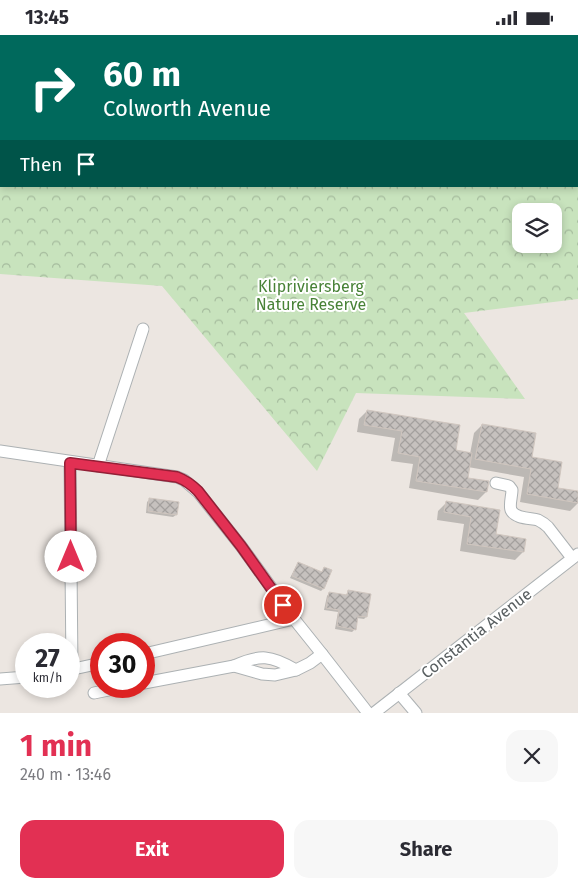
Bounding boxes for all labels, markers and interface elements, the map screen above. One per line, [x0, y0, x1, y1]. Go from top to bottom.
text: 13:45 [25, 6, 69, 29]
text: 60 m [103, 53, 181, 95]
icon: right [20, 55, 85, 120]
text: Colworth Avenue [103, 95, 271, 122]
icon: arrive [72, 150, 100, 178]
text: Then [20, 153, 62, 176]
map controls [512, 203, 562, 253]
button: layers [512, 203, 562, 253]
park label: Klipriviersberg Nature Reserve [256, 277, 366, 314]
position arrow [44, 530, 96, 582]
pin [262, 584, 304, 626]
street label: Constantia Avenue [417, 584, 535, 682]
icon: arrive [269, 591, 297, 619]
speed limit sign: 30 [90, 633, 155, 698]
text: 27 [35, 644, 60, 674]
text: km/h [33, 671, 62, 685]
text: 1 min [20, 728, 92, 764]
button: close [506, 730, 558, 782]
text: 240 m · 13:46 [20, 765, 111, 784]
button: Exit [20, 820, 284, 878]
button: Share [294, 820, 558, 878]

